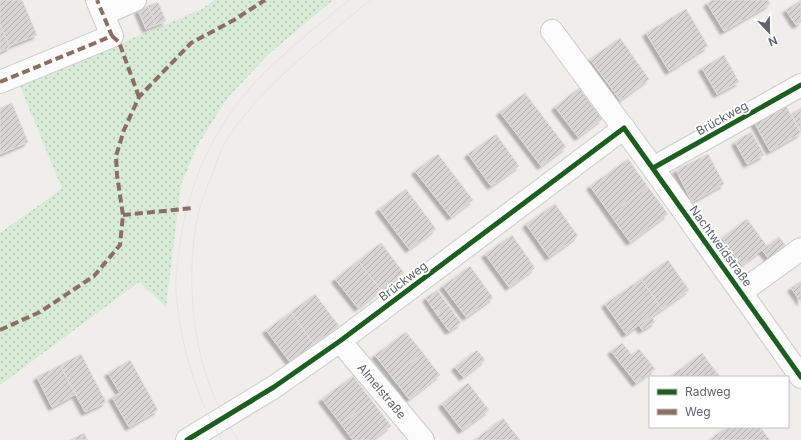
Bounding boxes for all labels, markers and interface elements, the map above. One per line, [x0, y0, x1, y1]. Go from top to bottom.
north arrow [749, 12, 789, 52]
text: N [766, 33, 779, 49]
street label: Brückweg [693, 98, 751, 138]
street label: Nachtweidstraße [687, 203, 755, 289]
street label: Brückweg [376, 258, 430, 304]
street label: Almelstraße [355, 360, 409, 422]
legend [649, 376, 789, 428]
text: Radweg [685, 384, 731, 399]
text: Weg [685, 404, 711, 419]

